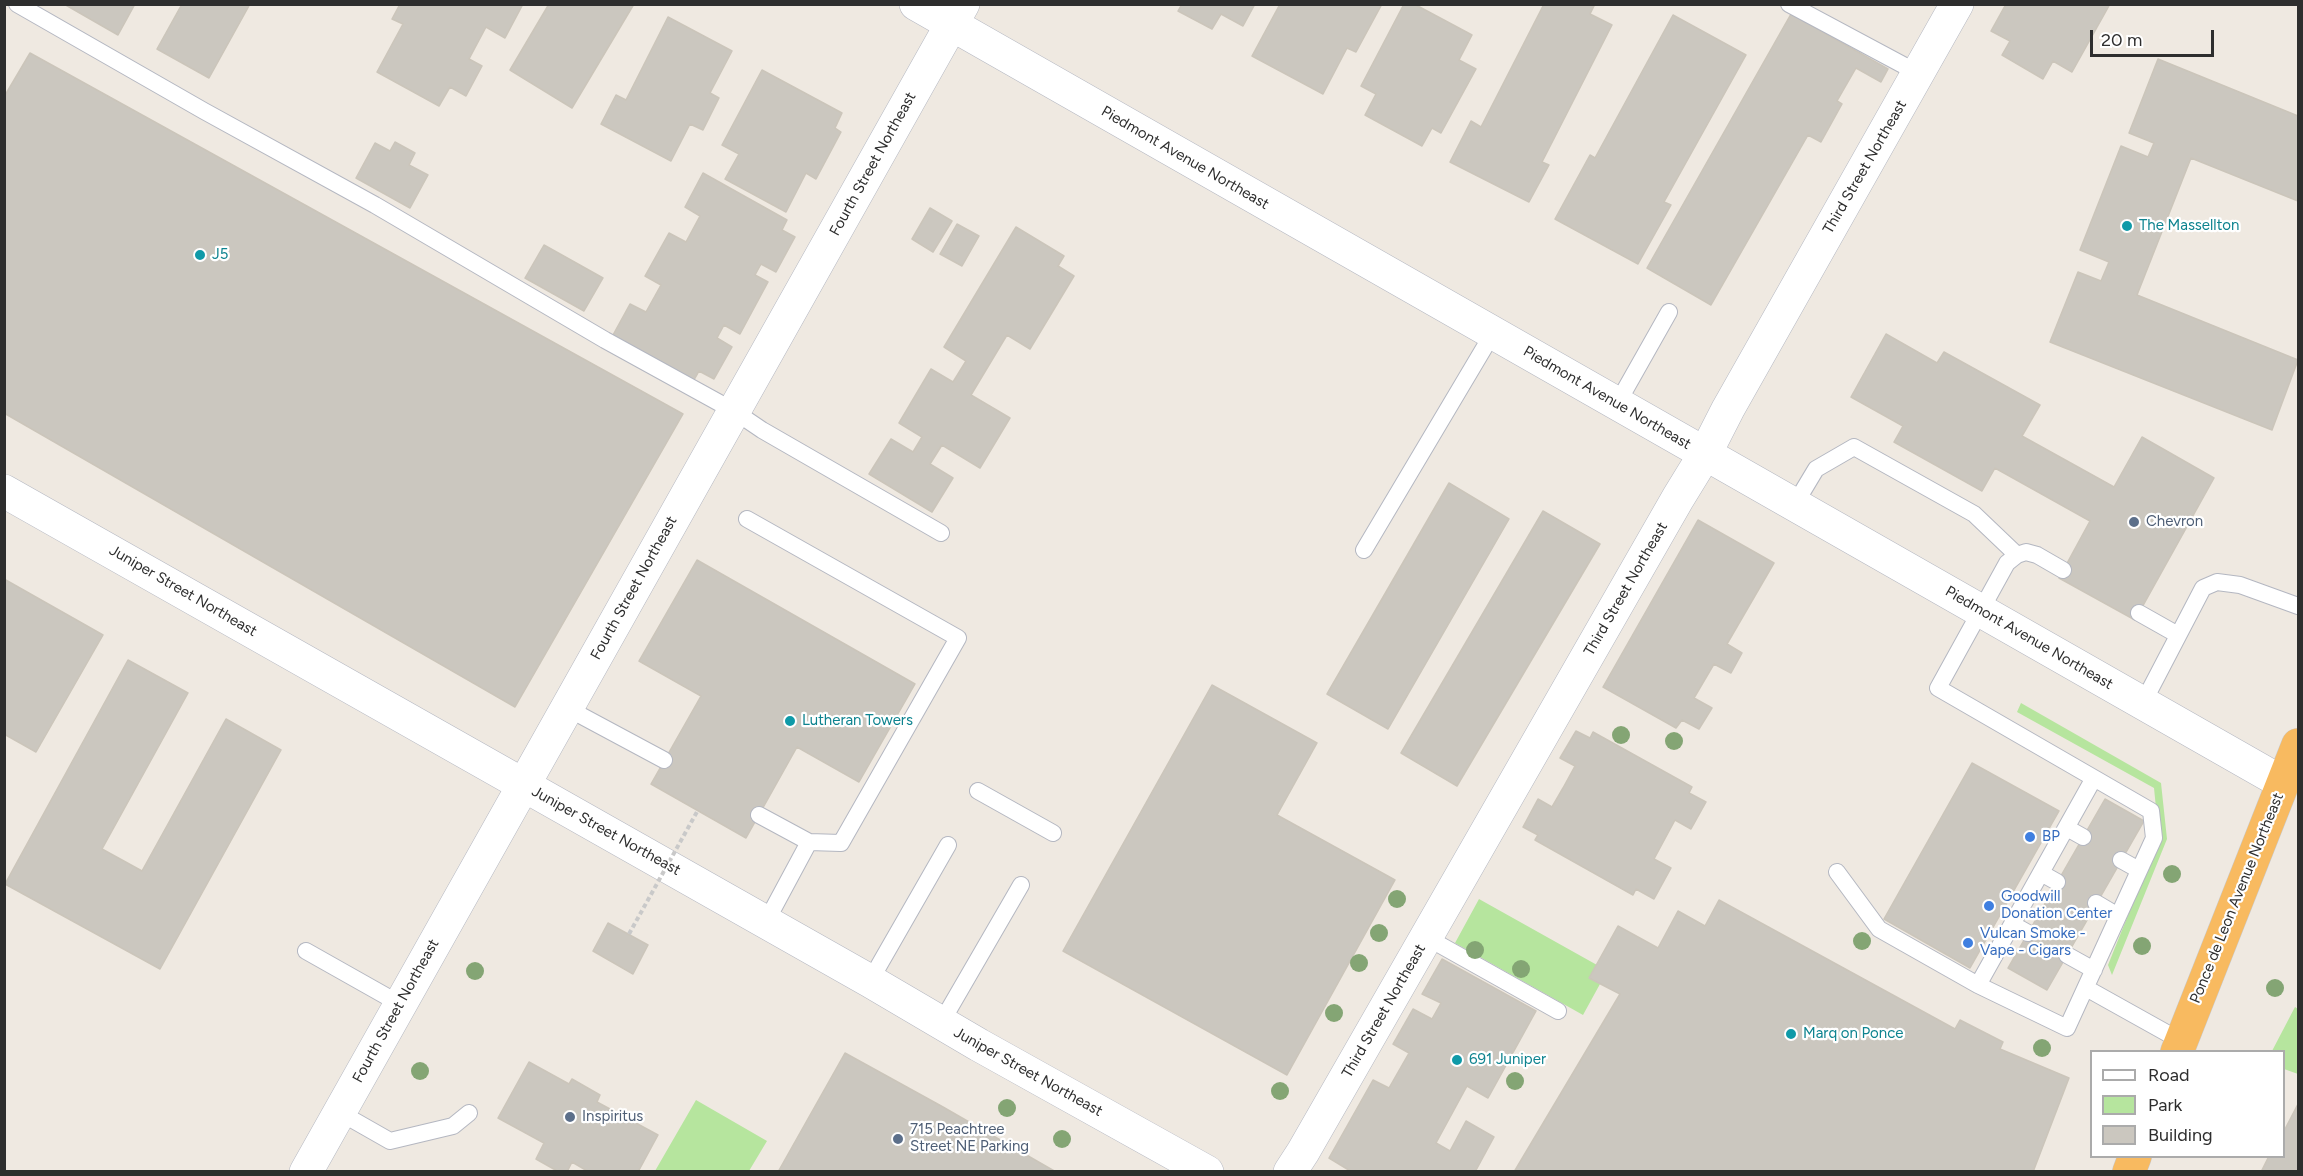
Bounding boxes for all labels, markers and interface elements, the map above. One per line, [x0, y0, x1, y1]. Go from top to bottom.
scale bar [2093, 18, 2218, 56]
text: 20 m [2101, 29, 2142, 51]
street label: Fourth Street Northeast [826, 89, 920, 239]
street label: Third Street Northeast [1819, 97, 1911, 237]
street label: Piedmont Avenue Northeast [1098, 103, 1272, 213]
place label: The Massellton [2139, 217, 2239, 235]
marker: The Massellton [2120, 219, 2134, 233]
place label: J5 [212, 246, 228, 264]
marker: J5 [193, 248, 207, 262]
street label: Piedmont Avenue Northeast [1520, 343, 1694, 453]
street label: Fourth Street Northeast [587, 513, 681, 663]
place label: Chevron [2146, 513, 2203, 531]
marker: Chevron [2127, 515, 2141, 529]
street label: Third Street Northeast [1580, 519, 1672, 659]
street label: Juniper Street Northeast [106, 541, 260, 641]
street label: Piedmont Avenue Northeast [1942, 583, 2116, 693]
place label: Lutheran Towers [802, 712, 913, 730]
marker: Lutheran Towers [783, 714, 797, 728]
street label: Juniper Street Northeast [528, 783, 684, 879]
street label: Ponce de Leon Avenue Northeast [2186, 790, 2288, 1006]
place label: BP [2042, 828, 2060, 846]
marker: BP [2023, 830, 2037, 844]
place label: Goodwill Donation Center [2001, 888, 2112, 923]
marker: Goodwill Donation Center [1982, 899, 1996, 913]
place label: Vulcan Smoke - Vape - Cigars [1980, 925, 2086, 960]
street label: Fourth Street Northeast [349, 936, 443, 1086]
marker: Vulcan Smoke - Vape - Cigars [1961, 936, 1975, 950]
street label: Third Street Northeast [1338, 941, 1430, 1081]
street label: Juniper Street Northeast [950, 1024, 1106, 1120]
place label: Marq on Ponce [1803, 1025, 1903, 1043]
marker: Marq on Ponce [1784, 1027, 1798, 1041]
legend [2090, 1050, 2285, 1158]
place label: 691 Juniper [1469, 1051, 1546, 1069]
marker: 691 Juniper [1450, 1053, 1464, 1067]
text: Road [2148, 1064, 2189, 1086]
text: Park [2148, 1094, 2182, 1116]
place label: Inspiritus [582, 1108, 643, 1126]
marker: Inspiritus [563, 1110, 577, 1124]
place label: 715 Peachtree Street NE Parking [910, 1121, 1029, 1156]
text: Building [2148, 1124, 2213, 1146]
marker: 715 Peachtree Street NE Parking [891, 1132, 905, 1146]

